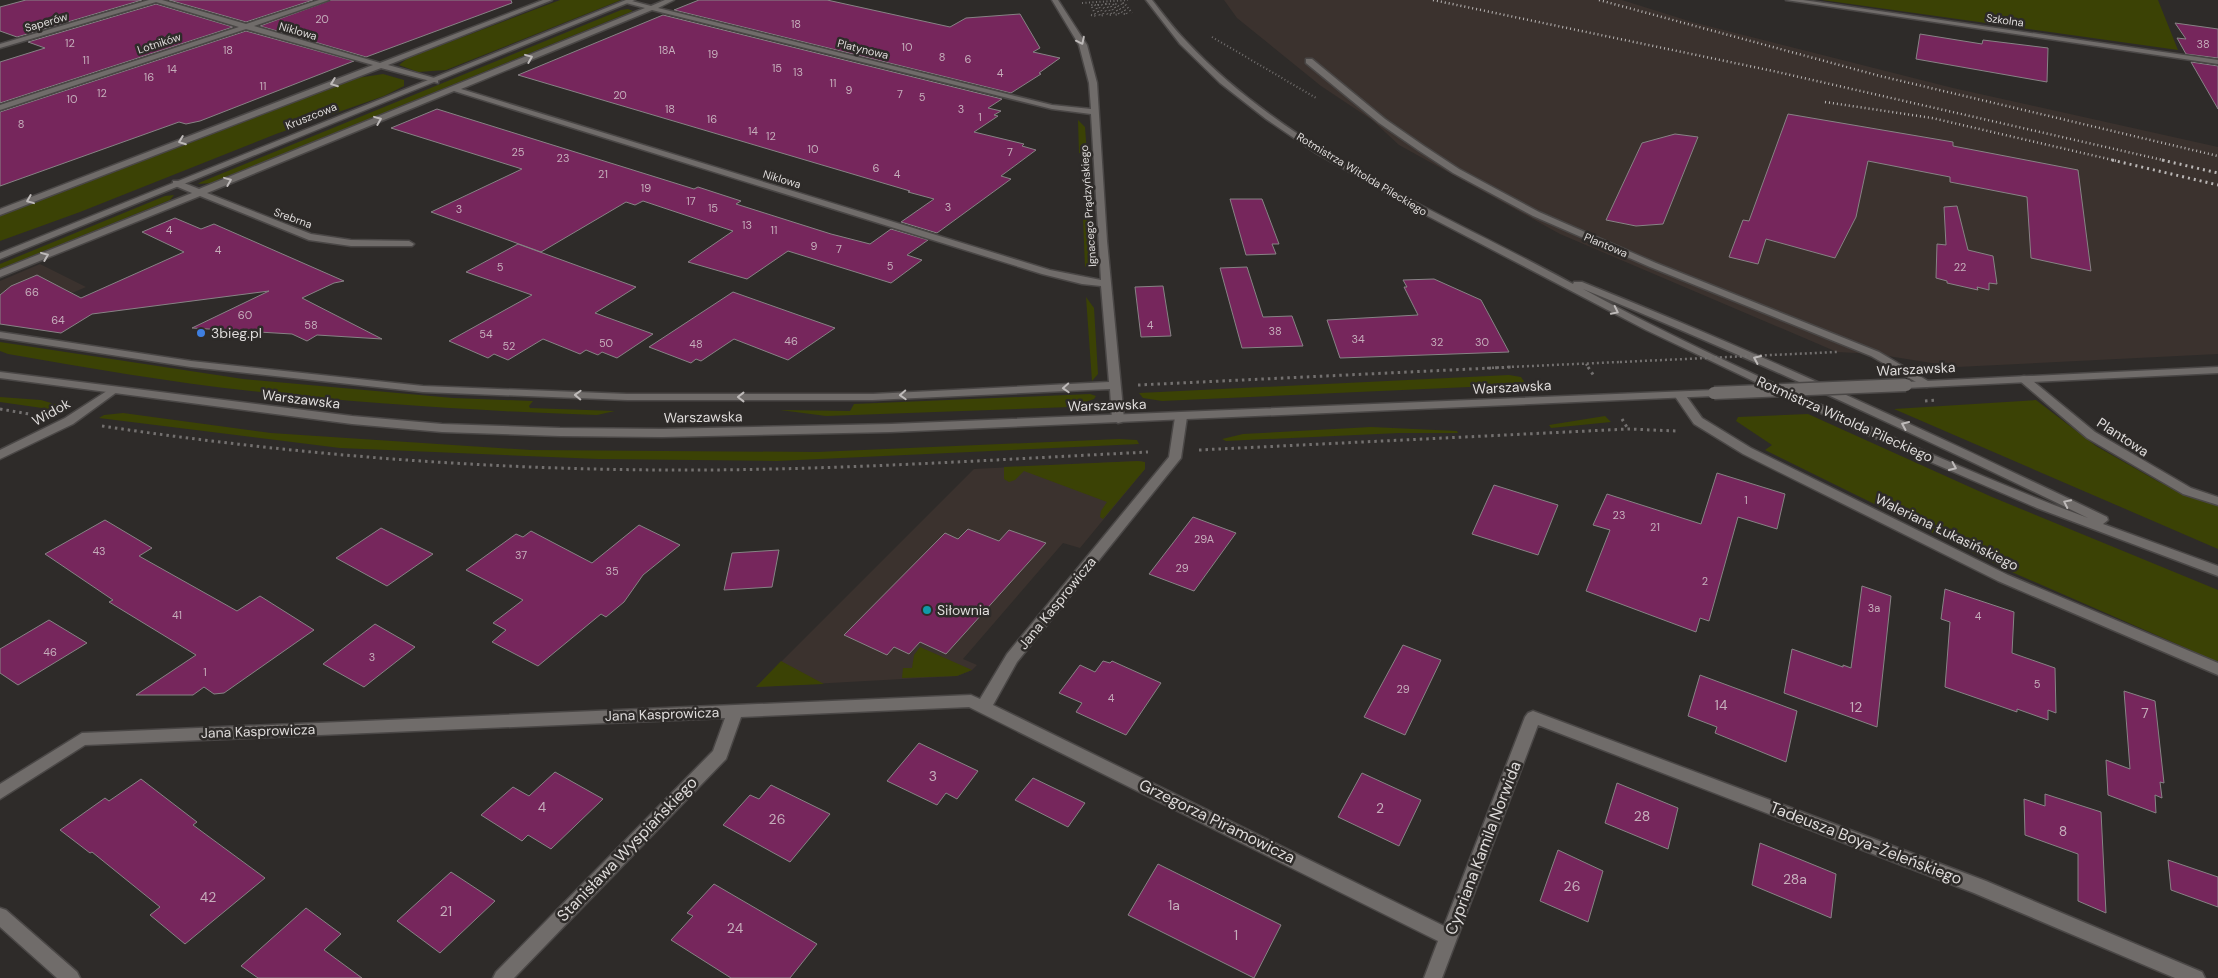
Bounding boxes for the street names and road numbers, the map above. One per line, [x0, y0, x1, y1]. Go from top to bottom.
street label: Saperów [23, 9, 70, 35]
street label: Szkolna [1985, 10, 2025, 30]
street label: Niklowa [277, 19, 319, 43]
street label: Lotników [135, 29, 183, 57]
street label: Platynowa [836, 36, 890, 62]
street label: Kruszcowa [283, 99, 339, 133]
street label: Rotmistrza Witolda Pileckiego [1294, 129, 1430, 219]
street label: Ignacego Prądzyńskiego [1077, 145, 1099, 267]
street label: Niklowa [761, 167, 803, 191]
street label: Srebrna [272, 205, 314, 231]
street label: Plantowa [1582, 230, 1630, 260]
street label: Warszawska [1876, 358, 1956, 380]
street label: Rotmistrza Witolda Pileckiego [1754, 372, 1936, 466]
street label: Warszawska [1472, 376, 1552, 398]
street label: Warszawska [261, 385, 341, 413]
street label: Widok [29, 394, 73, 430]
street label: Warszawska [1067, 395, 1147, 415]
street label: Warszawska [663, 407, 743, 427]
street label: Plantowa [2094, 414, 2152, 460]
street label: Waleriana Łukasińskiego [1872, 489, 2022, 575]
street label: Jana Kasprowicza [1014, 553, 1100, 653]
street label: Jana Kasprowicza [605, 703, 719, 725]
street label: Jana Kasprowicza [201, 720, 315, 742]
street label: Cypriana Kamila Norwida [1440, 758, 1526, 938]
street label: Stanisława Wyspiańskiego [552, 772, 702, 926]
street label: Grzegorza Piramowicza [1135, 774, 1299, 868]
street label: Tadeusza Boya-Żeleńskiego [1767, 797, 1965, 889]

